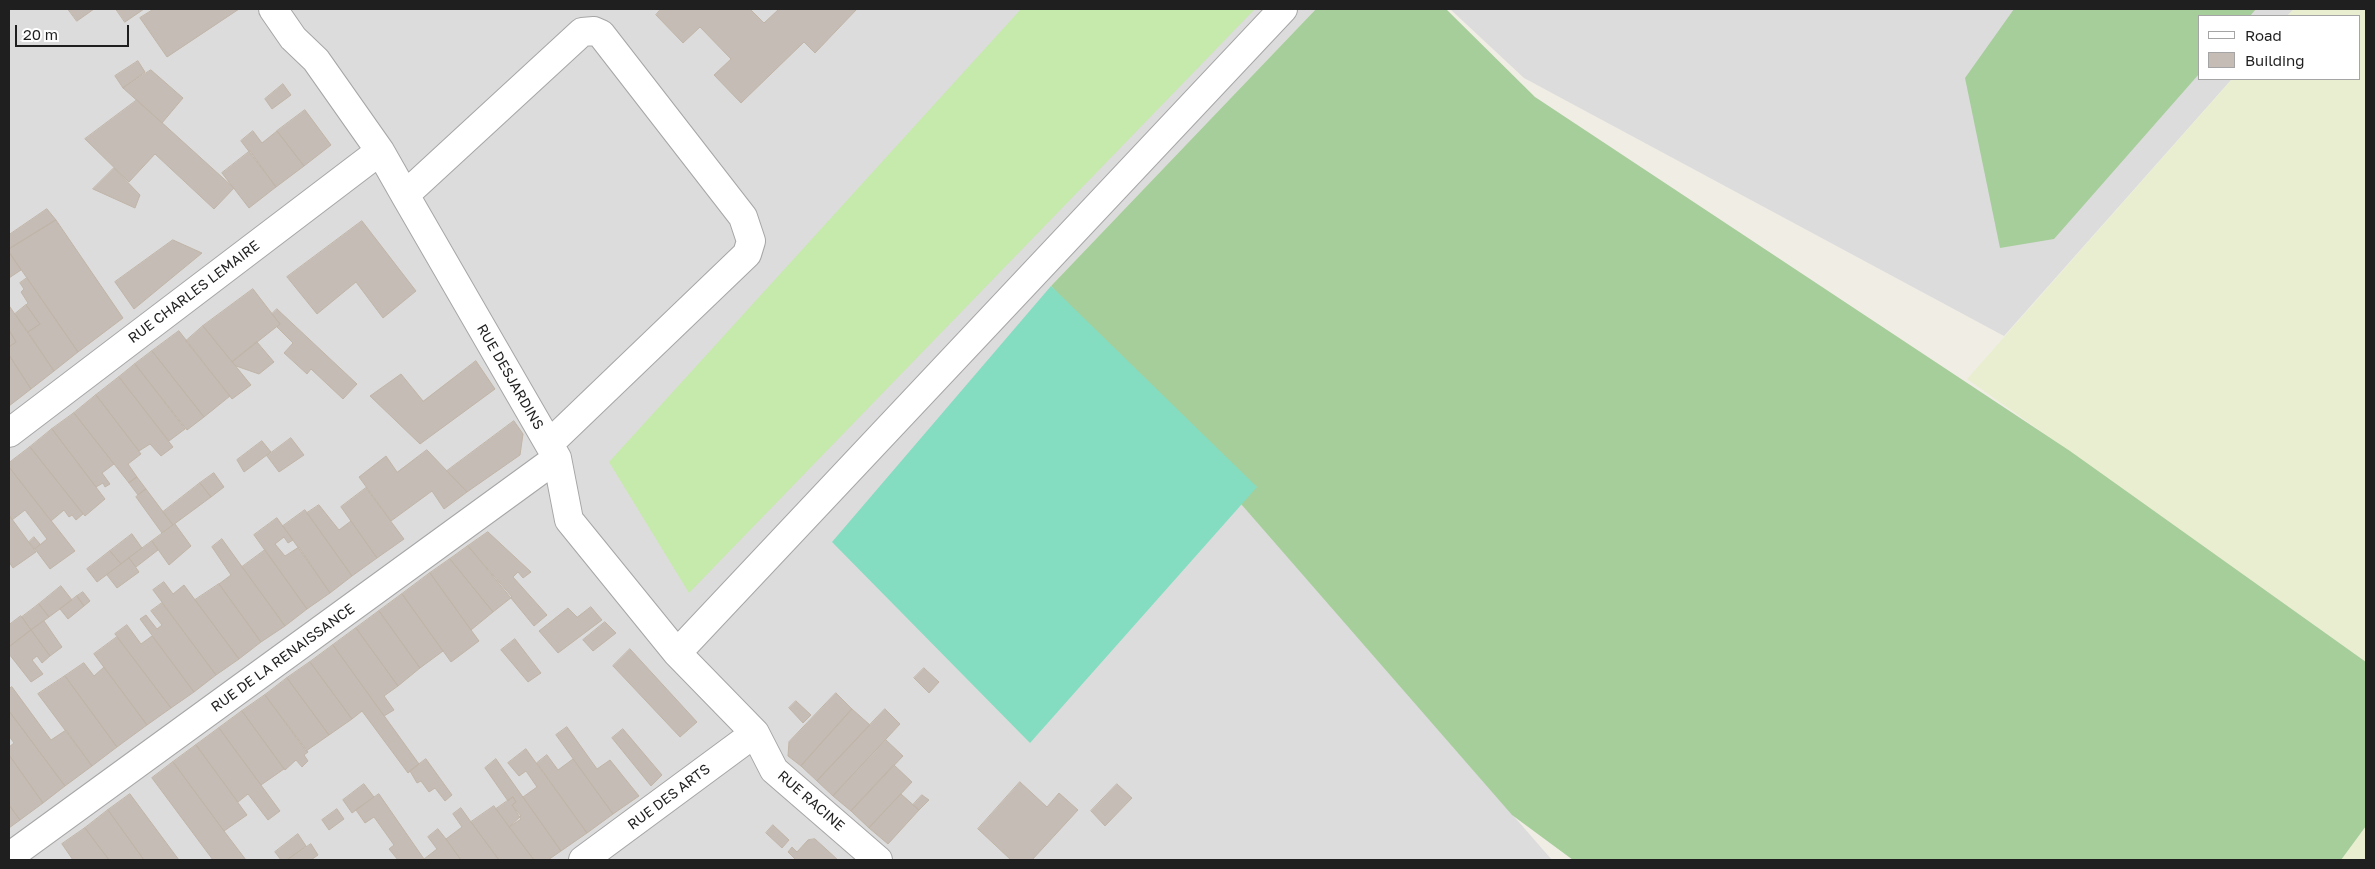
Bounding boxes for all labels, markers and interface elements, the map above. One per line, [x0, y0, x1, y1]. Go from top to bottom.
scale bar [18, 15, 131, 47]
legend [2198, 15, 2360, 80]
text: 20 m [23, 25, 58, 43]
text: Road [2245, 26, 2282, 44]
text: Building [2245, 51, 2305, 69]
street label: RUE CHARLES LEMAIRE [125, 237, 263, 347]
street label: RUE DESJARDINS [473, 321, 547, 433]
street label: RUE DE LA RENAISSANCE [208, 600, 358, 716]
street label: RUE DES ARTS [625, 761, 713, 833]
street label: RUE RACINE [774, 767, 848, 835]

